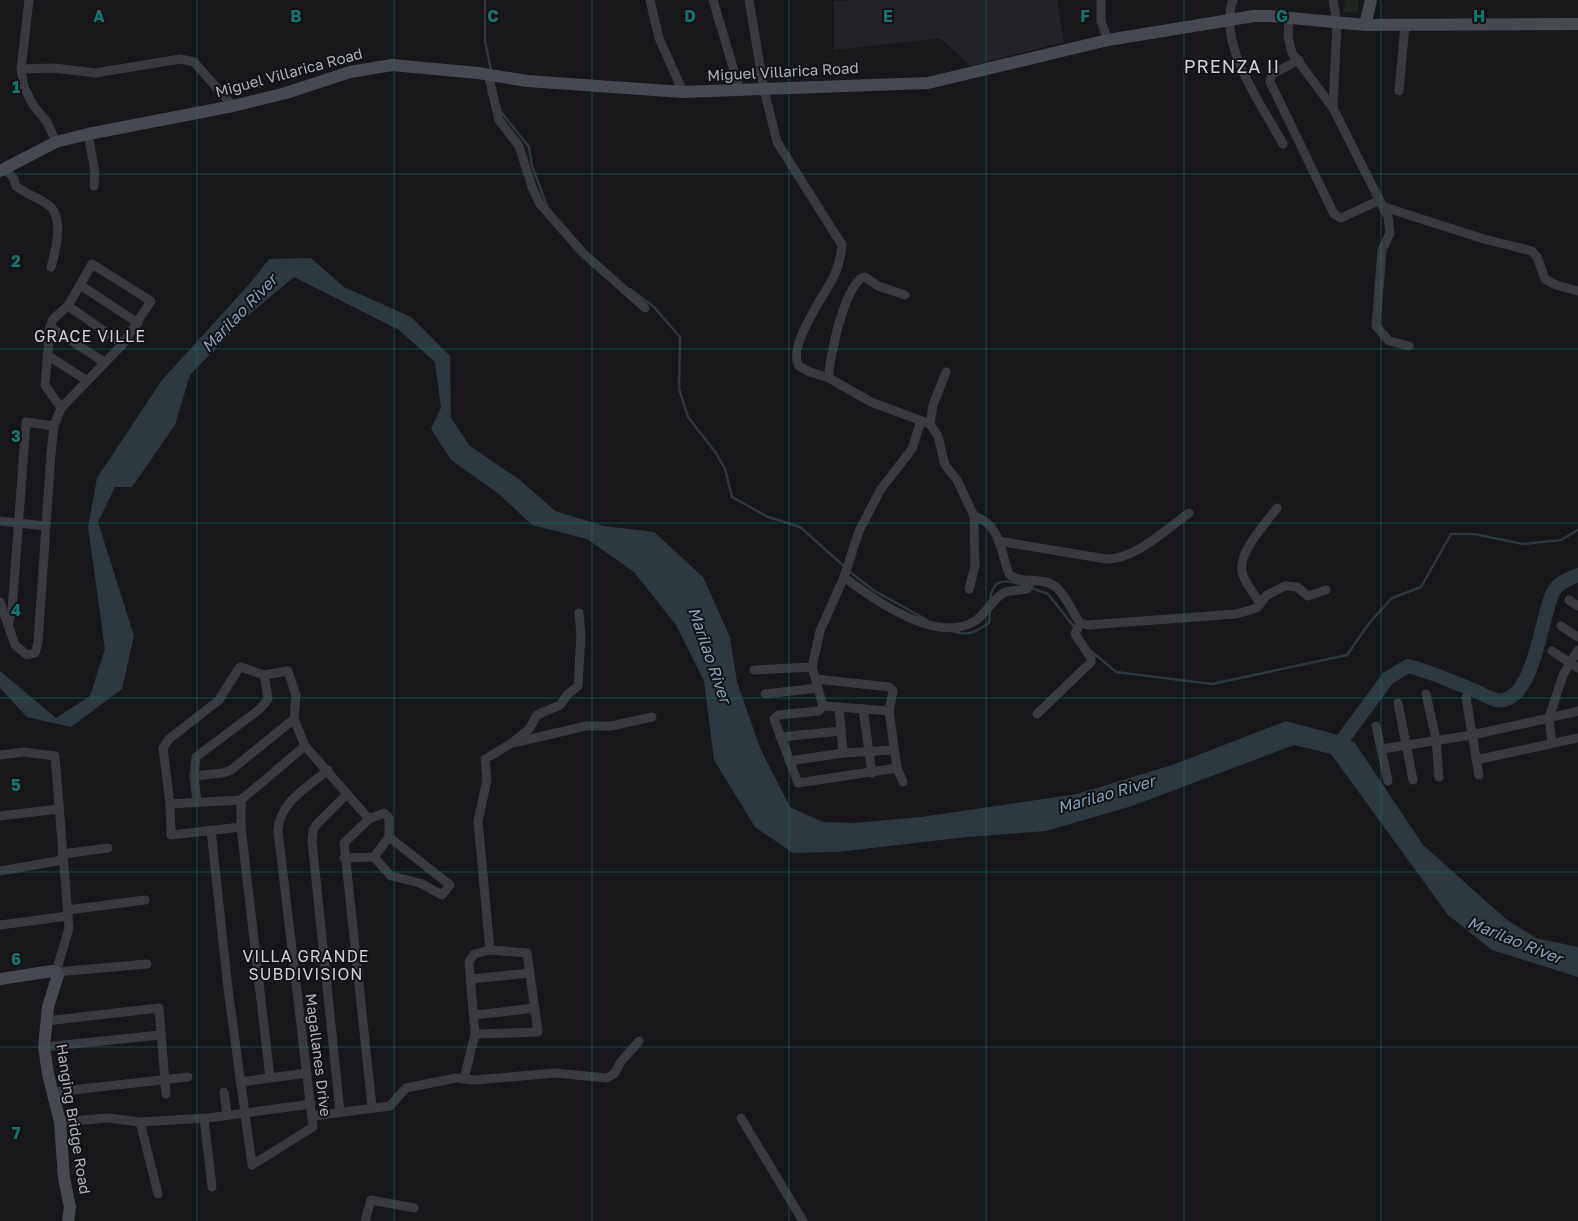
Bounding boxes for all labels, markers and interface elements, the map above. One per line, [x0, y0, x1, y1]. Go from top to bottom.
text: A [93, 6, 105, 26]
text: B [290, 6, 302, 26]
text: C [487, 6, 499, 26]
text: D [684, 6, 696, 26]
text: E [883, 6, 893, 26]
text: F [1080, 6, 1090, 26]
text: G [1276, 6, 1288, 26]
text: H [1473, 6, 1485, 26]
street label: Miguel Villarica Road [213, 44, 364, 100]
district label: PRENZA II [1184, 55, 1280, 77]
street label: Miguel Villarica Road [707, 58, 859, 84]
text: 1 [12, 77, 20, 97]
text: 2 [11, 251, 21, 271]
water label: Marilao River [197, 268, 283, 356]
district label: GRACE VILLE [34, 326, 146, 346]
text: 3 [11, 426, 21, 446]
text: 4 [11, 600, 21, 620]
water label: Marilao River [684, 604, 737, 708]
water label: Marilao River [1055, 770, 1160, 817]
text: 5 [11, 775, 21, 795]
water label: Marilao River [1465, 912, 1568, 969]
district label: VILLA GRANDE SUBDIVISION [242, 946, 370, 984]
text: 6 [11, 949, 21, 969]
street label: Magallanes Drive [303, 992, 336, 1118]
street label: Hanging Bridge Road [53, 1042, 95, 1195]
text: 7 [12, 1123, 21, 1143]

